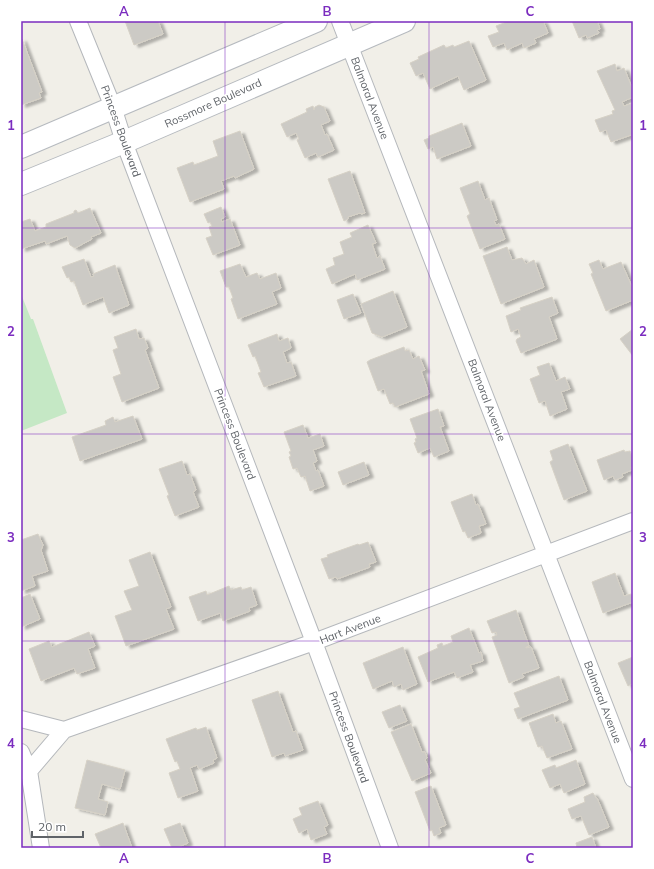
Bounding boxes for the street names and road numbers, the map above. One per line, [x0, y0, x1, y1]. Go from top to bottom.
street label: Balmoral Avenue [348, 55, 392, 141]
street label: Rossmore Boulevard [162, 75, 264, 131]
street label: Princess Boulevard [98, 83, 144, 179]
street label: Balmoral Avenue [465, 357, 509, 443]
street label: Princess Boulevard [211, 386, 259, 482]
street label: Hart Avenue [317, 611, 383, 647]
street label: Balmoral Avenue [581, 659, 625, 745]
street label: Princess Boulevard [326, 689, 372, 785]

